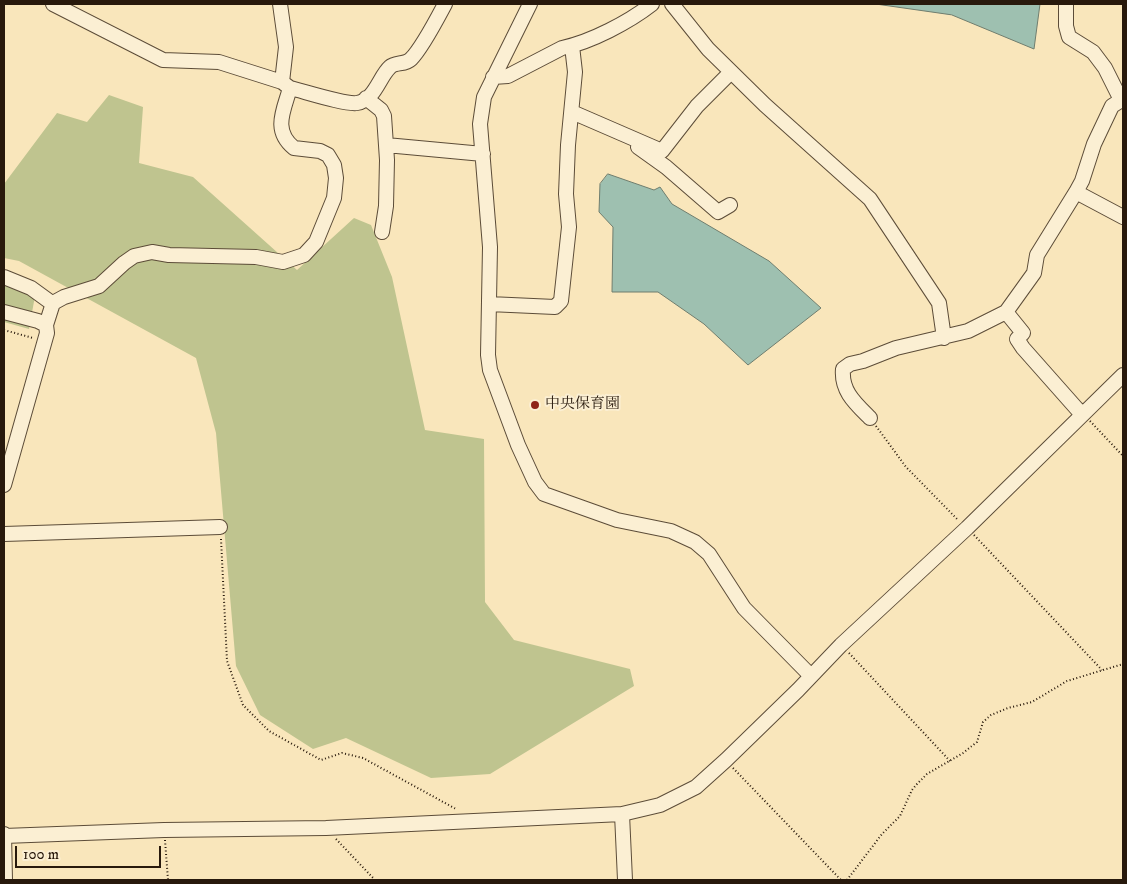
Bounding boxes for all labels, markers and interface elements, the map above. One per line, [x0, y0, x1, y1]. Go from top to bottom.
place label: 中央保育園 [545, 396, 620, 414]
marker: 中央保育園 [529, 399, 541, 411]
scale bar [18, 836, 164, 868]
text: 100 m [23, 845, 59, 864]

